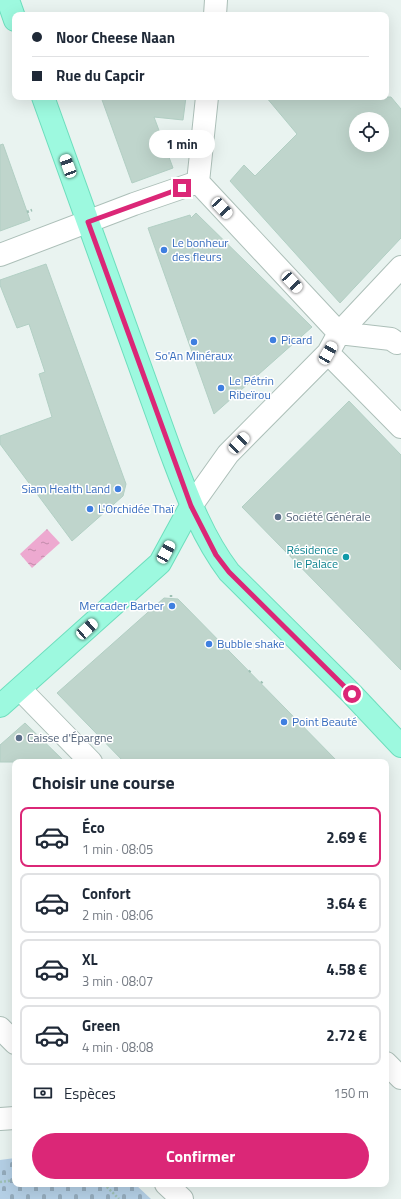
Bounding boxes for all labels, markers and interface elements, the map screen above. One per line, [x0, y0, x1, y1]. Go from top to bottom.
text: Noor Cheese Naan [56, 26, 175, 49]
text: Rue du Capcir [56, 64, 145, 87]
map controls [349, 112, 389, 152]
button: locate [349, 112, 389, 152]
callout: 1 min [149, 130, 215, 158]
text: 1 min [166, 134, 198, 154]
car [58, 153, 78, 179]
route end [173, 179, 191, 197]
car [209, 195, 235, 221]
place label: Le bonheur des fleurs [172, 233, 229, 266]
marker: Le bonheur des fleurs [159, 245, 169, 255]
car [279, 269, 305, 295]
place label: Picard [281, 330, 312, 349]
marker: Picard [268, 335, 278, 345]
marker: So'An Minéraux [189, 337, 199, 347]
car [317, 340, 339, 366]
place label: So'An Minéraux [155, 346, 234, 365]
place label: Le Pétrin Ribeïrou [229, 371, 274, 404]
marker: Le Pétrin Ribeïrou [216, 383, 226, 393]
car [226, 430, 252, 456]
place label: Siam Health Land [21, 479, 110, 498]
marker: Siam Health Land [113, 484, 123, 494]
place label: L'Orchidée Thaï [98, 499, 174, 518]
marker: L'Orchidée Thaï [85, 504, 95, 514]
place label: Société Générale [286, 507, 371, 526]
marker: Société Générale [273, 512, 283, 522]
car [155, 539, 177, 565]
place label: Résidence le Palace [286, 540, 338, 573]
marker: Résidence le Palace [341, 552, 351, 562]
place label: Mercader Barber [79, 596, 164, 615]
marker: Mercader Barber [167, 601, 177, 611]
car [74, 617, 100, 641]
place label: Bubble shake [217, 634, 285, 653]
marker: Bubble shake [204, 639, 214, 649]
route start [343, 685, 361, 703]
place label: Point Beauté [292, 712, 357, 731]
marker: Point Beauté [279, 717, 289, 727]
place label: Caisse d'Épargne [27, 728, 113, 747]
marker: Caisse d'Épargne [14, 733, 24, 743]
text: Choisir une course [32, 769, 175, 796]
text: Éco [82, 816, 105, 839]
icon: car [34, 819, 70, 855]
text: 2.69 € [326, 826, 367, 849]
text: 1 min · 08:05 [82, 839, 153, 859]
text: Confort [82, 882, 131, 905]
icon: car [34, 885, 70, 921]
text: 3.64 € [326, 892, 367, 915]
text: 2 min · 08:06 [82, 905, 153, 925]
text: XL [82, 948, 98, 971]
icon: car [34, 951, 70, 987]
text: 4.58 € [326, 958, 367, 981]
text: 3 min · 08:07 [82, 971, 153, 991]
text: Green [82, 1014, 120, 1037]
icon: car [34, 1017, 70, 1053]
text: 2.72 € [326, 1024, 367, 1047]
text: 4 min · 08:08 [82, 1037, 153, 1057]
icon: cash [32, 1082, 54, 1104]
text: Espèces [64, 1082, 116, 1105]
text: 150 m [333, 1083, 369, 1103]
button: Confirmer [32, 1133, 369, 1179]

